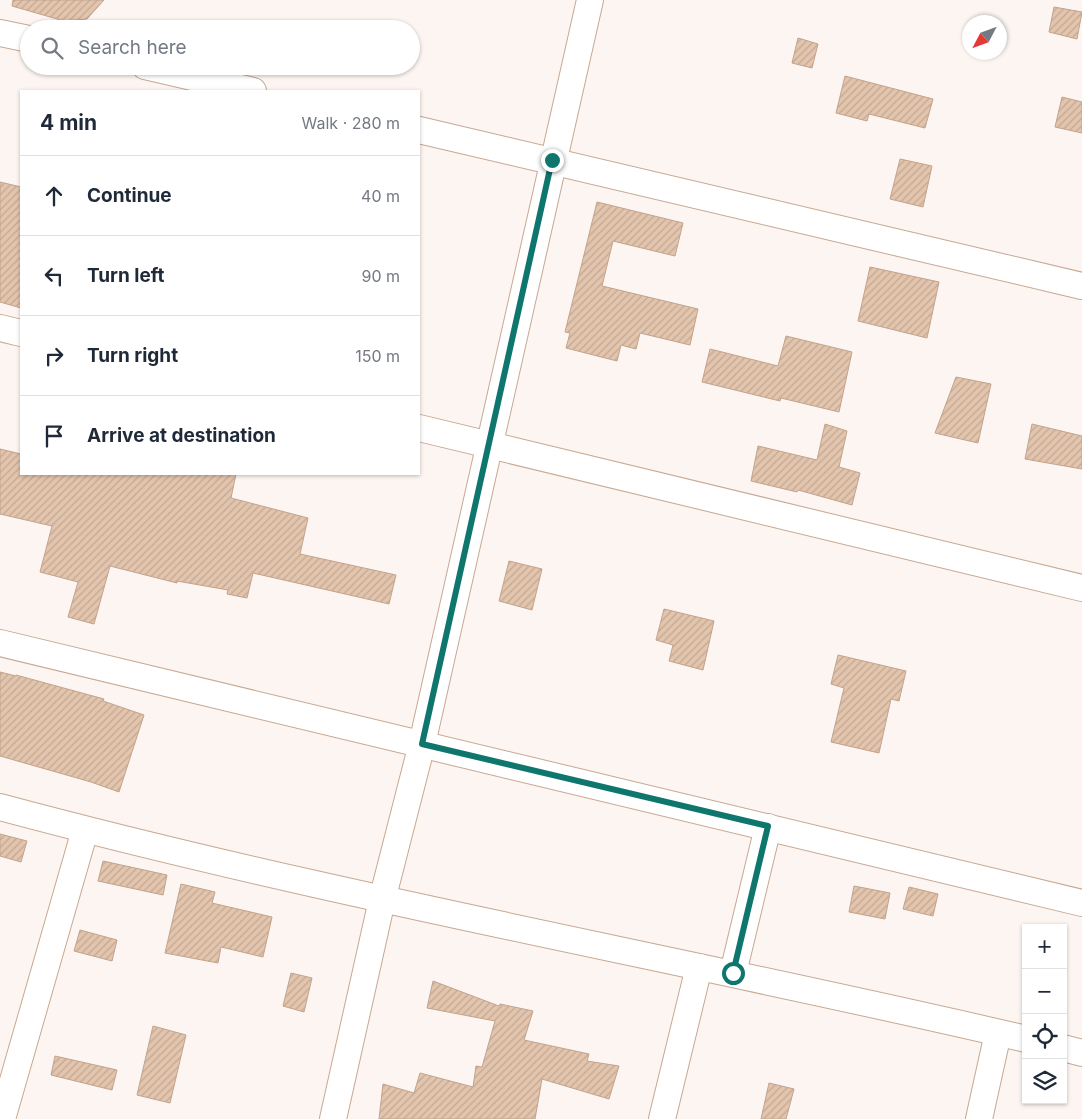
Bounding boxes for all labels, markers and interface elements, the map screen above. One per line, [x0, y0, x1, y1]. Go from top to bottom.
north arrow [962, 15, 1007, 60]
search box [20, 20, 420, 75]
icon: search [38, 34, 66, 62]
text: Search here [78, 36, 187, 59]
text: 4 min [40, 110, 97, 135]
text: Walk · 280 m [302, 113, 400, 133]
route end [541, 149, 564, 172]
icon: ahead [40, 182, 68, 210]
text: Continue [87, 184, 172, 207]
text: 40 m [361, 186, 400, 206]
icon: left [40, 262, 68, 290]
text: Turn left [87, 264, 165, 287]
text: 90 m [361, 266, 400, 286]
icon: right [40, 342, 68, 370]
text: Turn right [87, 344, 178, 367]
text: 150 m [355, 346, 400, 366]
icon: arrive [40, 422, 68, 450]
text: Arrive at destination [87, 424, 276, 447]
map controls [1022, 924, 1067, 1104]
button: + [1022, 924, 1067, 969]
route start [722, 962, 745, 985]
button: − [1022, 969, 1067, 1014]
button: locate [1022, 1014, 1067, 1059]
button: layers [1022, 1059, 1067, 1104]

